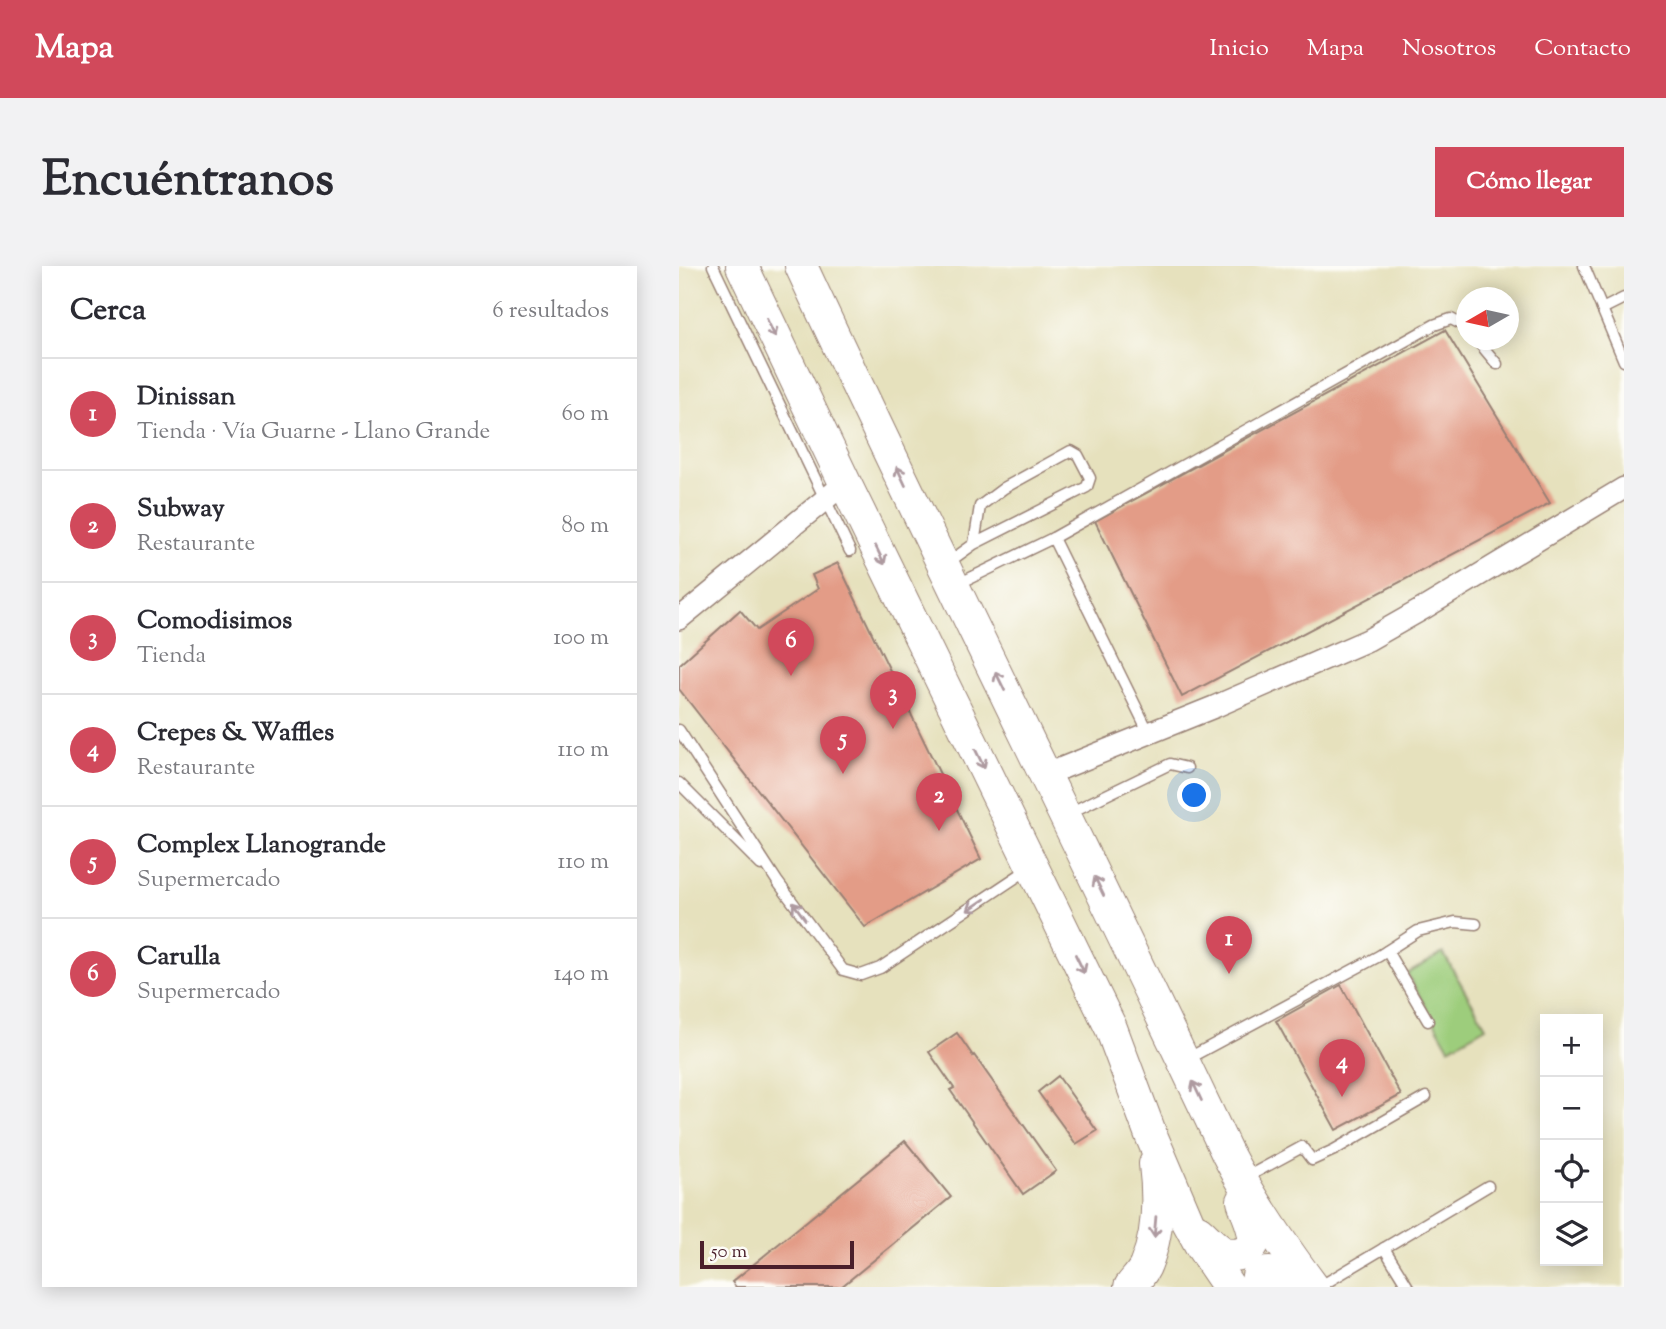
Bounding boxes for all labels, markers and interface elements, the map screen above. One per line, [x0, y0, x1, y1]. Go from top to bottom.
text: Mapa [35, 25, 114, 73]
text: Inicio [1209, 32, 1269, 66]
text: Mapa [1307, 32, 1364, 66]
text: Nosotros [1402, 32, 1496, 66]
text: Contacto [1534, 32, 1631, 66]
text: Encuéntranos [42, 147, 334, 217]
button: Cómo llegar [1435, 147, 1624, 217]
north arrow [1456, 287, 1519, 350]
text: Cerca [70, 290, 146, 333]
text: 6 resultados [492, 295, 609, 328]
one-way arrow [765, 317, 778, 338]
text: Dinissan [137, 379, 236, 416]
text: 1 [89, 398, 97, 431]
text: 60 m [561, 398, 609, 431]
text: Tienda · Vía Guarne - Llano Grande [137, 416, 490, 449]
one-way arrow [894, 466, 907, 487]
text: Subway [137, 491, 225, 528]
text: 2 [88, 510, 98, 543]
text: 80 m [561, 510, 609, 543]
text: Restaurante [137, 528, 255, 561]
one-way arrow [873, 544, 887, 565]
text: Comodisimos [137, 603, 292, 640]
pin: 6 [768, 618, 814, 676]
text: 3 [88, 622, 98, 655]
text: 100 m [553, 622, 609, 655]
text: Tienda [137, 640, 206, 673]
pin: 3 [870, 671, 916, 729]
one-way arrow [993, 671, 1007, 692]
text: Crepes & Waffles [137, 715, 334, 752]
pin: 5 [820, 716, 866, 774]
text: 4 [87, 734, 99, 767]
text: 110 m [558, 734, 609, 767]
one-way arrow [974, 748, 988, 769]
text: Restaurante [137, 752, 255, 785]
pin: 2 [916, 773, 962, 831]
your location [1177, 778, 1211, 812]
text: Complex Llanogrande [137, 827, 386, 864]
text: 5 [89, 846, 97, 879]
text: 110 m [558, 846, 609, 879]
text: Supermercado [137, 864, 280, 897]
one-way arrow [1092, 876, 1106, 897]
one-way arrow [967, 898, 986, 912]
one-way arrow [792, 902, 806, 921]
pin: 1 [1206, 916, 1252, 974]
text: Carulla [137, 939, 220, 976]
one-way arrow [1073, 953, 1087, 974]
text: 6 [87, 958, 99, 991]
text: 140 m [554, 958, 609, 991]
text: Supermercado [137, 976, 280, 1009]
map controls [1540, 1014, 1603, 1266]
button: + [1540, 1014, 1603, 1077]
pin: 4 [1319, 1039, 1365, 1097]
button: − [1540, 1077, 1603, 1140]
one-way arrow [1190, 1081, 1204, 1102]
button: locate [1540, 1140, 1603, 1203]
button: layers [1540, 1203, 1603, 1266]
one-way arrow [1148, 1215, 1161, 1238]
scale bar [700, 1238, 854, 1270]
text: 50 m [711, 1239, 747, 1266]

